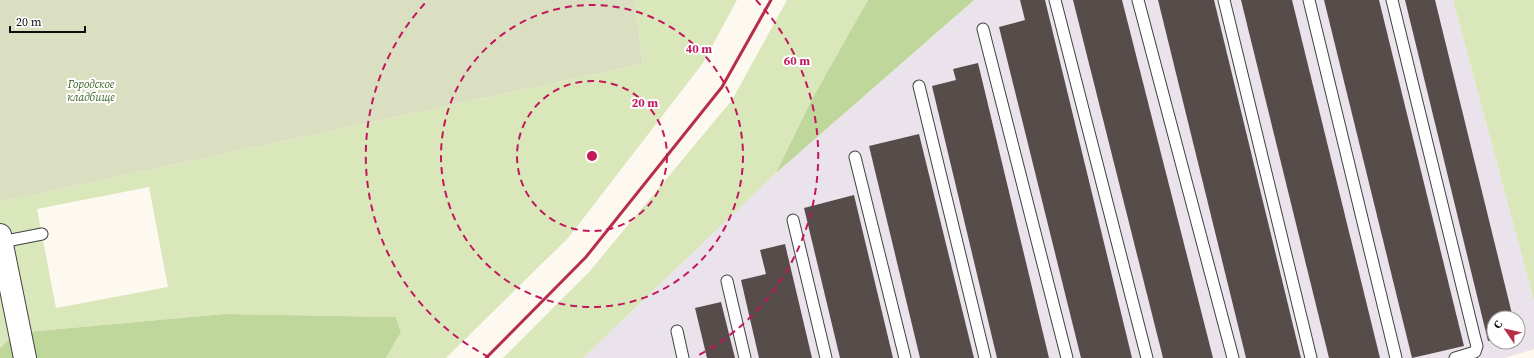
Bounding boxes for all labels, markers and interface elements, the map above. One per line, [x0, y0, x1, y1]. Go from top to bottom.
scale bar [10, 8, 85, 34]
text: 20 m [16, 14, 42, 30]
text: 40 m [686, 41, 712, 57]
text: 60 m [784, 53, 810, 69]
park label: Городское кладбище [67, 77, 115, 105]
text: 20 m [632, 95, 658, 111]
centre of rings [585, 149, 599, 163]
north arrow [1486, 310, 1526, 350]
text: С [1490, 318, 1506, 332]

